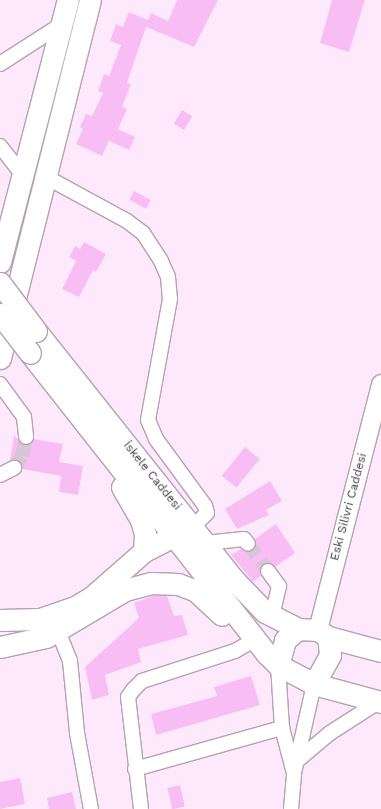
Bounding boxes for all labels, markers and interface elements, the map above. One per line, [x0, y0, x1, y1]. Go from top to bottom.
street label: İskele Caddesi [120, 439, 184, 513]
street label: Eski Silivri Caddesi [328, 452, 370, 562]

